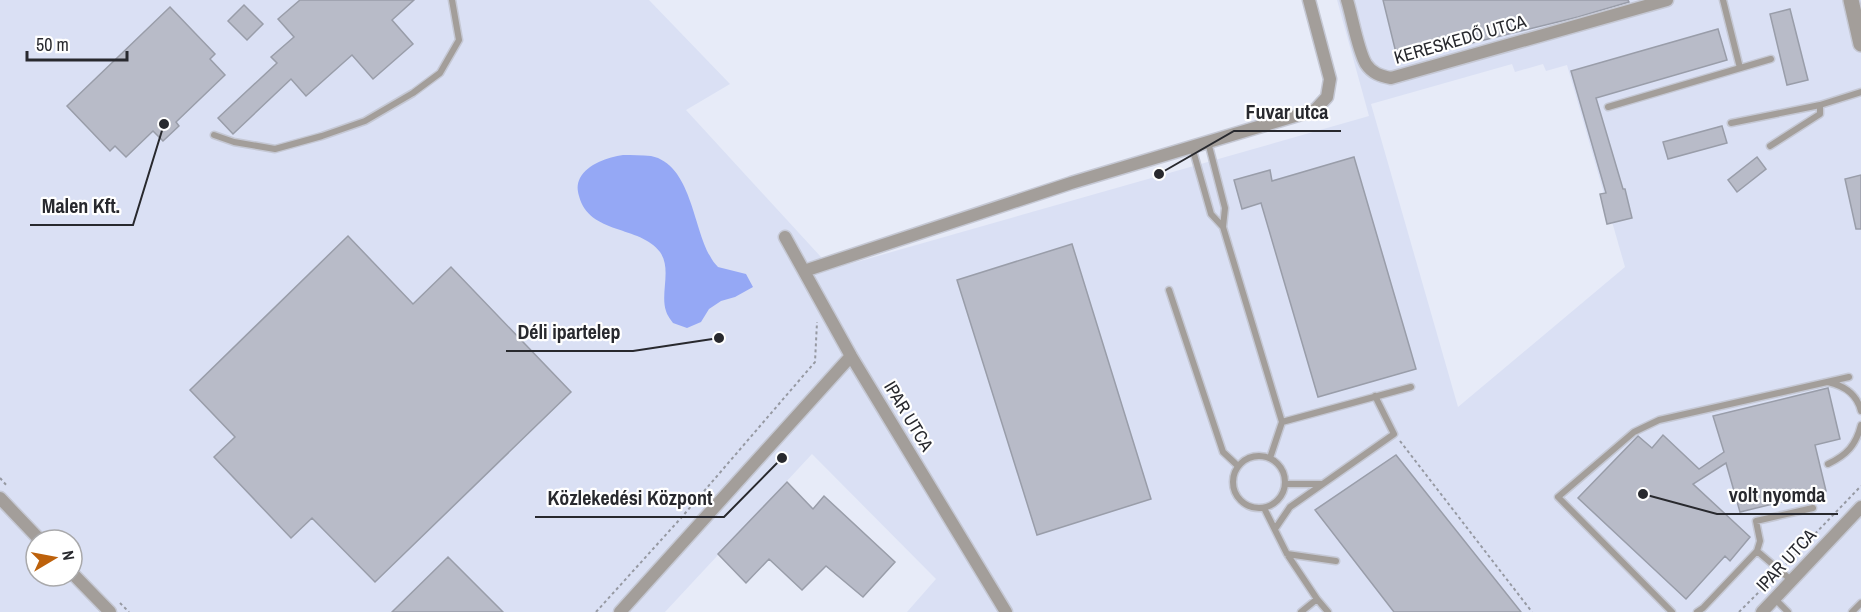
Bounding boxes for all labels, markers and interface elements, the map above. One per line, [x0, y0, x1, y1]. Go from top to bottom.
street label: KERESKEDŐ UTCA [1391, 8, 1529, 70]
scale bar [27, 24, 128, 62]
text: 50 m [36, 32, 69, 57]
callout: Fuvar utca [1234, 93, 1341, 131]
text: Fuvar utca [1246, 98, 1328, 125]
callout: Malen Kft. [30, 187, 133, 225]
text: Malen Kft. [42, 192, 120, 219]
callout: Déli ipartelep [506, 313, 633, 351]
text: Déli ipartelep [518, 318, 621, 345]
street label: IPAR UTCA [878, 376, 940, 456]
callout: volt nyomda [1717, 476, 1838, 514]
callout: Közlekedési Központ [535, 479, 724, 517]
text: volt nyomda [1729, 481, 1825, 508]
text: Közlekedési Központ [548, 484, 713, 511]
street label: IPAR UTCA [1750, 523, 1822, 597]
north arrow [24, 528, 84, 588]
text: N [57, 549, 80, 562]

